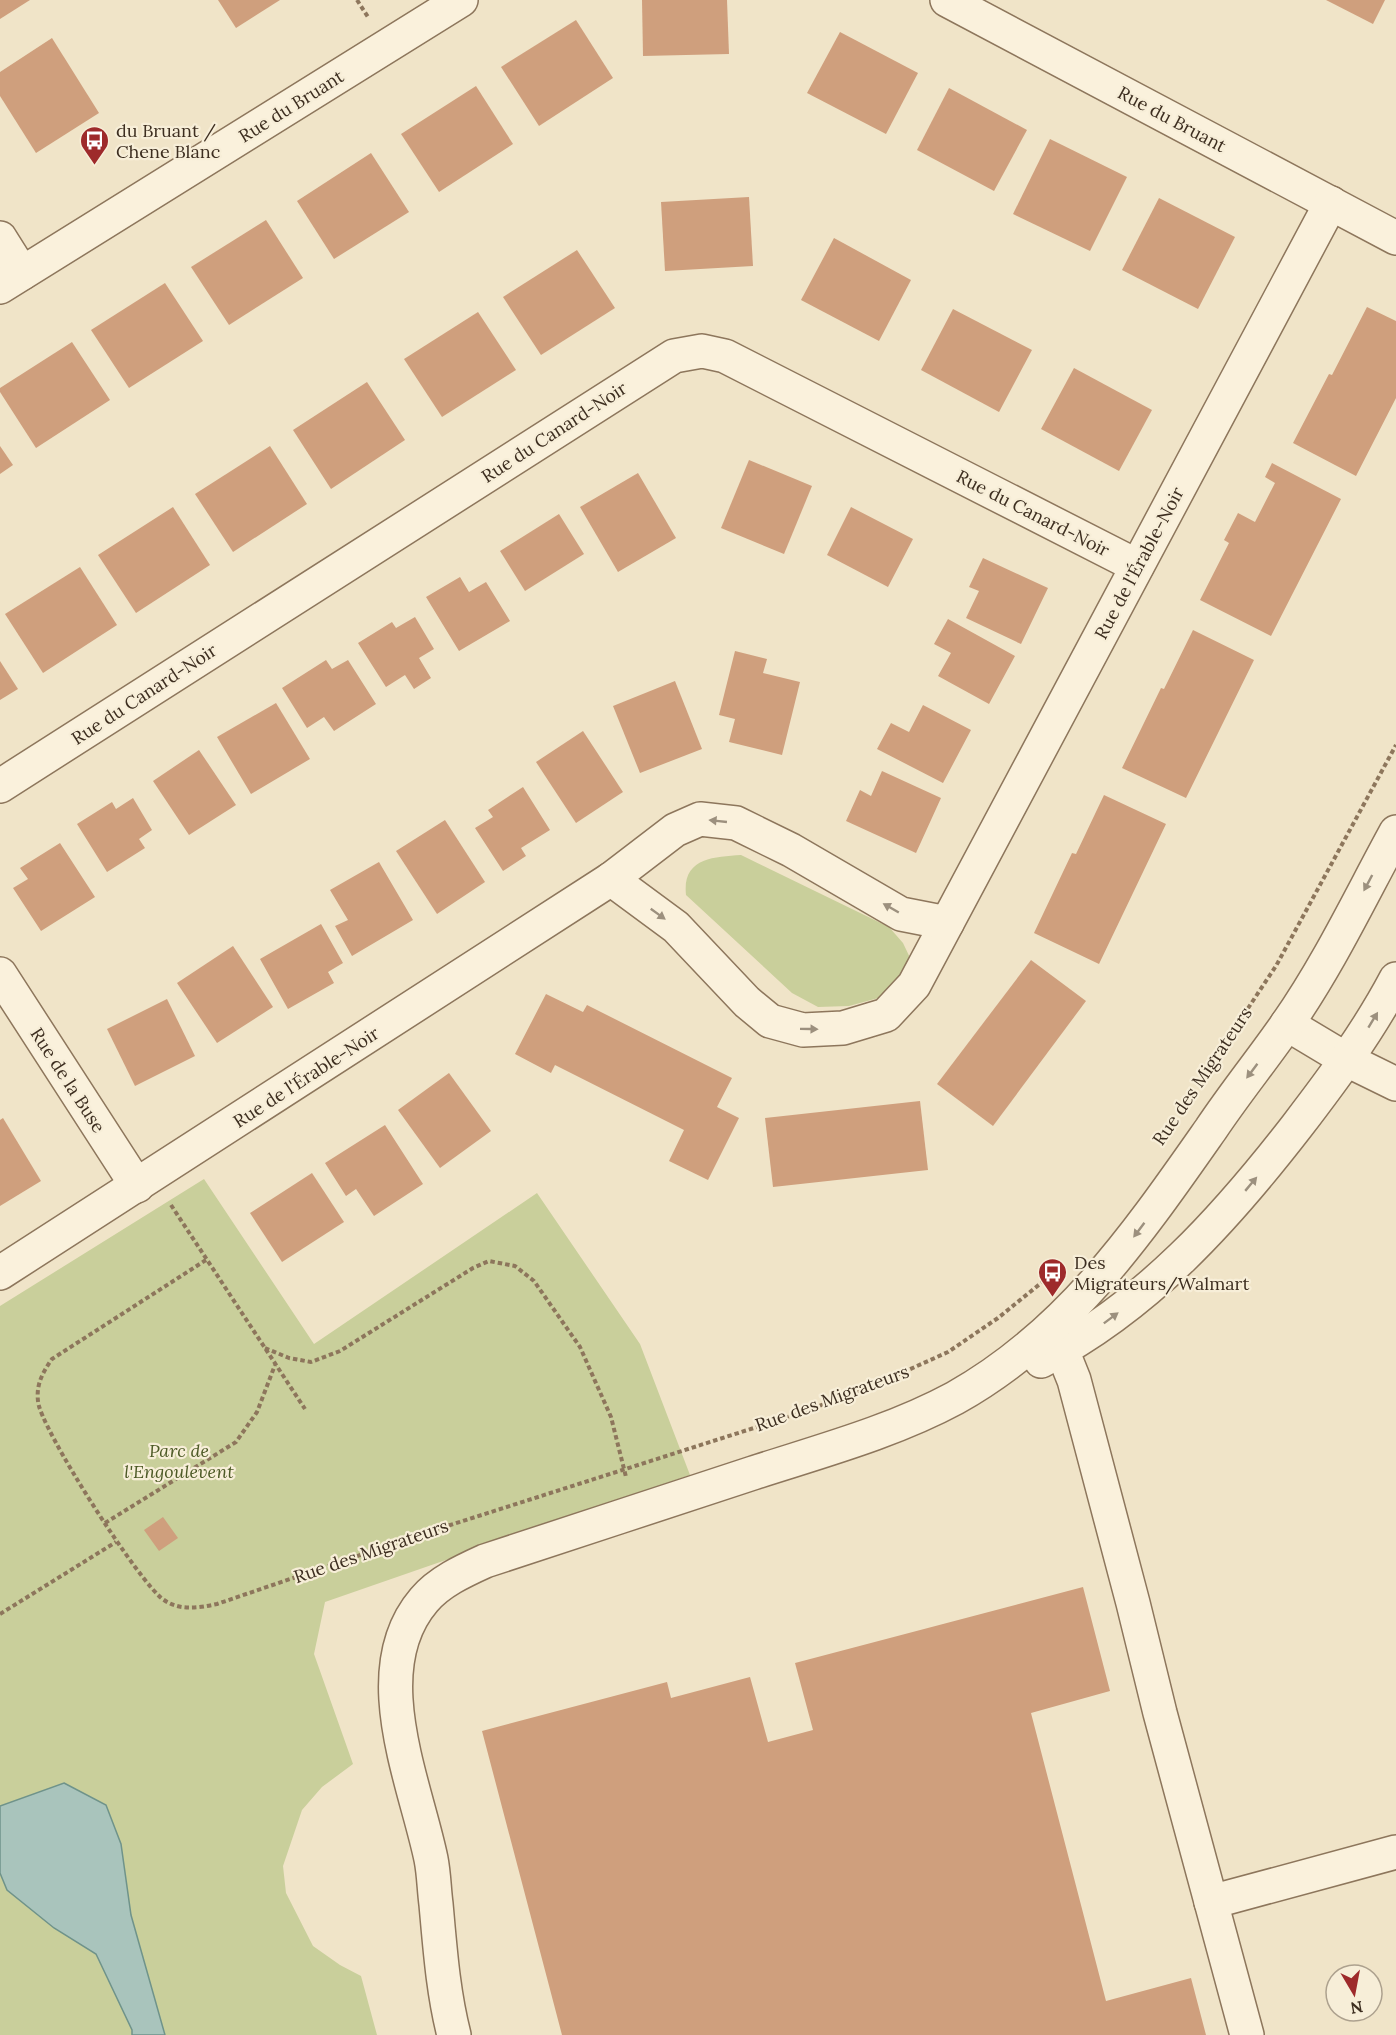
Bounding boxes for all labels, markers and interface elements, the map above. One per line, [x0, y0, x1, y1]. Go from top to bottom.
street label: Rue du Bruant [234, 65, 348, 147]
street label: Rue du Bruant [1114, 81, 1230, 157]
place label: du Bruant / Chene Blanc [116, 119, 220, 163]
bus stop icon: du Bruant / Chene Blanc [79, 124, 111, 166]
street label: Rue du Canard-Noir [477, 376, 631, 488]
street label: Rue du Canard-Noir [953, 464, 1114, 562]
street label: Rue de l'Érable-Noir [1089, 483, 1189, 643]
street label: Rue du Canard-Noir [67, 638, 221, 750]
one-way arrow [708, 816, 727, 826]
one-way arrow [1363, 875, 1373, 892]
one-way arrow [883, 903, 899, 914]
one-way arrow [650, 908, 666, 920]
street label: Rue des Migrateurs [1147, 1002, 1257, 1150]
one-way arrow [1367, 1012, 1378, 1028]
street label: Rue de l'Érable-Noir [229, 1021, 383, 1133]
street label: Rue de la Buse [26, 1023, 111, 1137]
one-way arrow [799, 1024, 818, 1034]
one-way arrow [1246, 1063, 1258, 1078]
one-way arrow [1244, 1177, 1257, 1192]
one-way arrow [1133, 1222, 1146, 1238]
place label: Des Migrateurs/Walmart [1074, 1251, 1249, 1295]
bus stop icon: Des Migrateurs/Walmart [1037, 1256, 1069, 1298]
one-way arrow [1103, 1313, 1118, 1325]
street label: Rue des Migrateurs [752, 1359, 912, 1437]
park label: Parc de l'Engoulevent [124, 1439, 234, 1483]
street label: Rue des Migrateurs [291, 1514, 451, 1588]
north arrow [1324, 1963, 1384, 2023]
text: N [1349, 1997, 1364, 2019]

